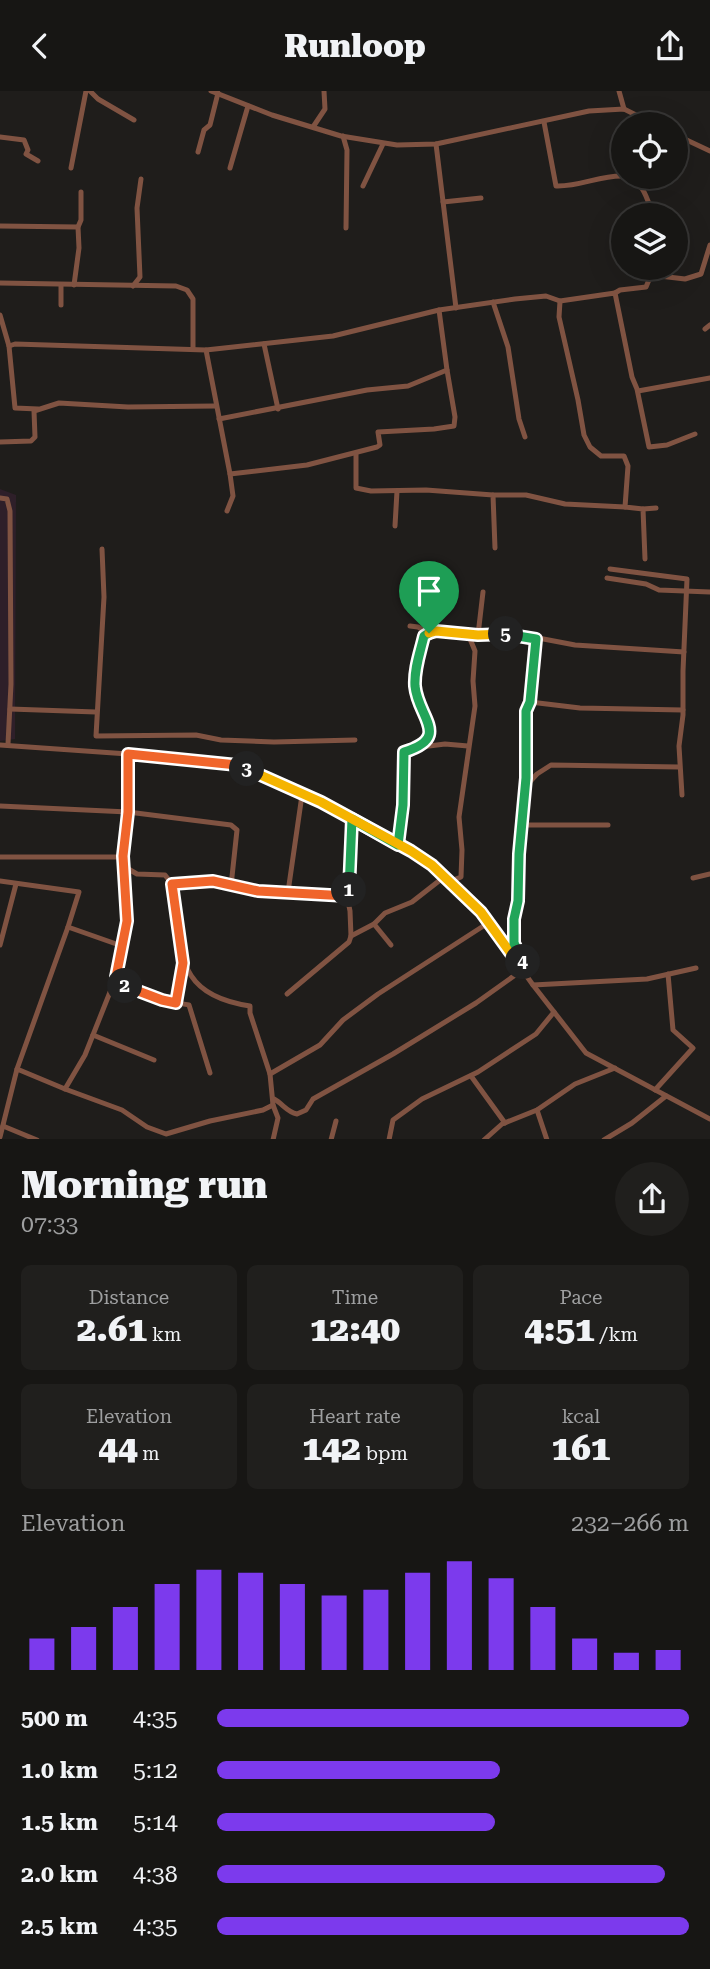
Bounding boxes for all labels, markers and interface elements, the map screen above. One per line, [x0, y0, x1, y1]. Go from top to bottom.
icon: back [21, 27, 59, 65]
text: Runloop [284, 27, 426, 65]
icon: share [651, 27, 689, 65]
map controls [611, 112, 688, 280]
button: locate [611, 112, 688, 189]
button: layers [611, 203, 688, 280]
pin [399, 561, 459, 633]
icon: arrive [410, 572, 448, 610]
pin: 5 [489, 617, 524, 651]
text: 5 [500, 622, 511, 645]
pin: 3 [230, 751, 264, 787]
text: 3 [241, 757, 252, 780]
pin: 1 [332, 873, 366, 907]
text: 1 [343, 878, 354, 901]
pin: 4 [505, 945, 540, 979]
text: 4 [517, 950, 528, 973]
pin: 2 [108, 969, 142, 1003]
text: 2 [119, 974, 130, 997]
button: share [615, 1162, 689, 1236]
text: Morning run [21, 1163, 268, 1207]
text: 07:33 [21, 1211, 78, 1238]
text: Distance [89, 1286, 169, 1309]
text: Time [332, 1286, 378, 1309]
text: Pace [560, 1286, 602, 1309]
text: 2.61 [77, 1309, 147, 1350]
text: 12:40 [310, 1309, 400, 1350]
text: 4:51 [524, 1309, 595, 1350]
text: km [147, 1323, 181, 1346]
text: /km [595, 1323, 638, 1346]
text: Elevation [86, 1405, 172, 1428]
text: Heart rate [309, 1405, 401, 1428]
text: kcal [562, 1405, 600, 1428]
text: 44 [98, 1428, 138, 1469]
text: 142 [302, 1428, 361, 1469]
text: 161 [552, 1428, 610, 1469]
text: m [138, 1442, 160, 1465]
text: bpm [361, 1442, 408, 1465]
text: Elevation [21, 1510, 125, 1537]
text: 232–266 m [571, 1510, 689, 1537]
text: 500 m [21, 1705, 88, 1732]
text: 4:35 [133, 1705, 178, 1732]
text: 1.0 km [21, 1757, 98, 1784]
text: 5:12 [133, 1757, 178, 1784]
text: 1.5 km [21, 1809, 98, 1836]
text: 5:14 [133, 1809, 178, 1836]
text: 2.0 km [21, 1861, 98, 1888]
text: 4:38 [133, 1861, 178, 1888]
text: 2.5 km [21, 1913, 98, 1940]
text: 4:35 [133, 1913, 178, 1940]

